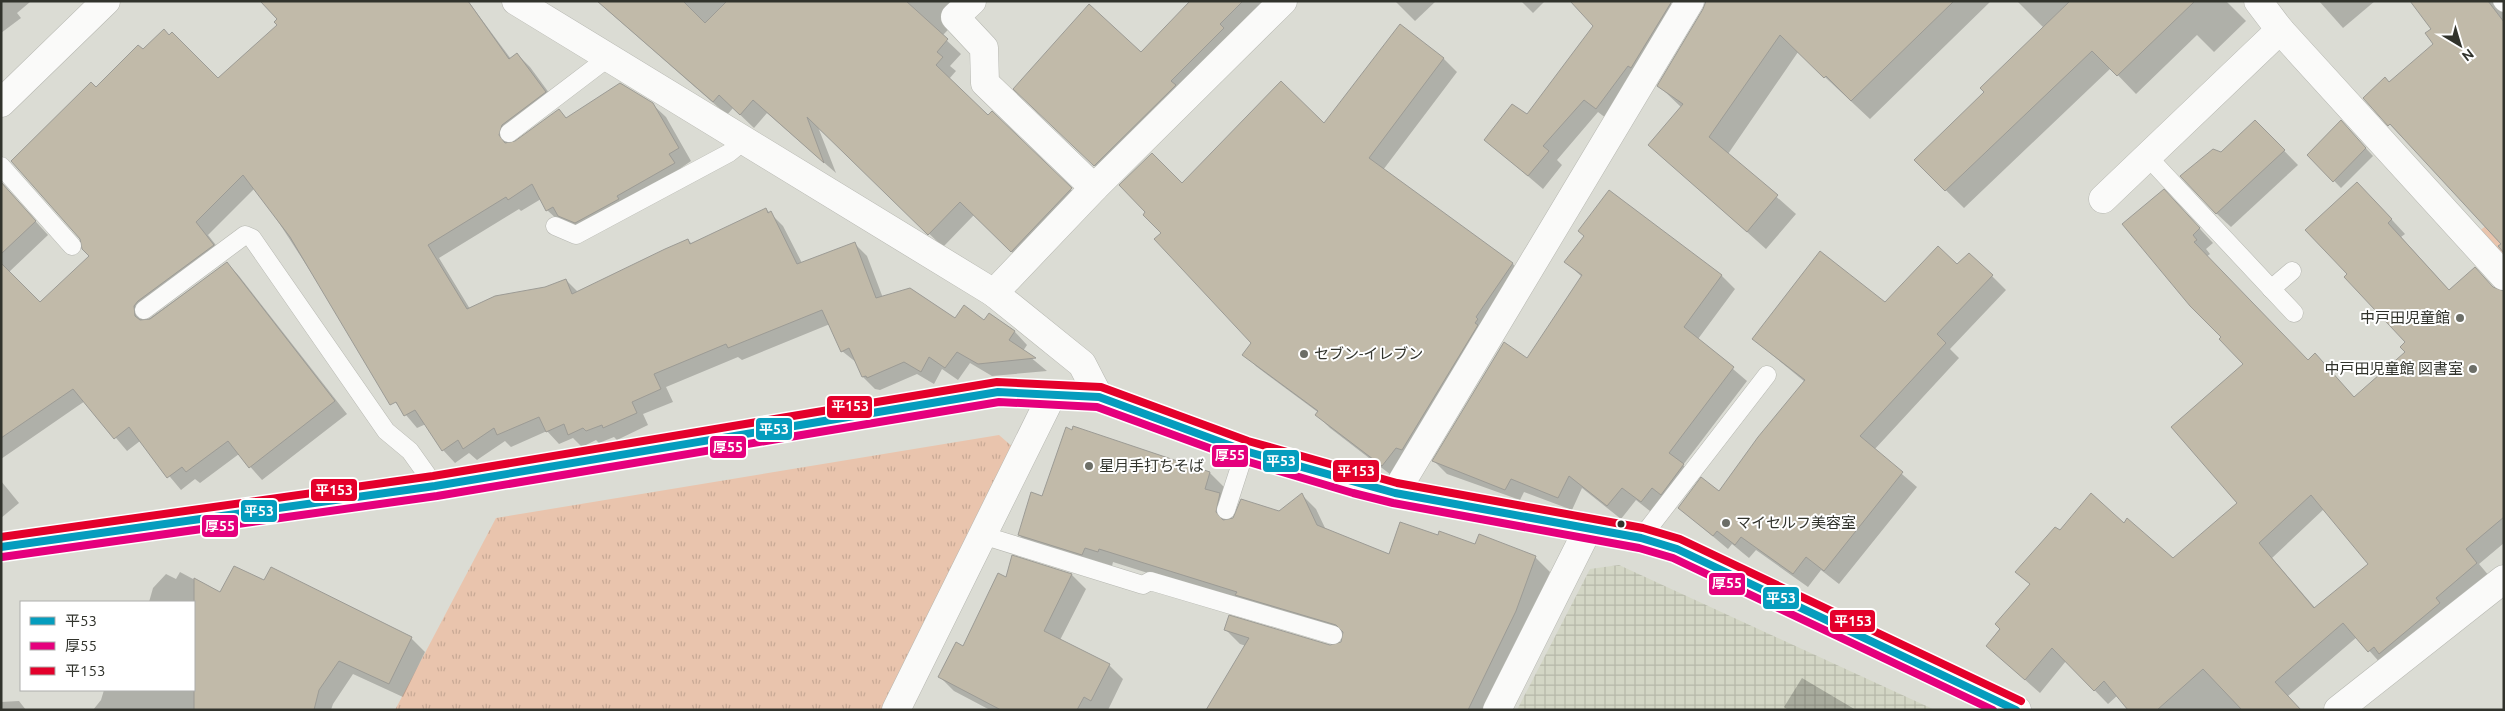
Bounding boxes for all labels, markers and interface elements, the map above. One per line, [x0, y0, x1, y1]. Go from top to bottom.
north arrow [2435, 20, 2485, 70]
text: N [2459, 46, 2477, 65]
place label: 中戸田児童館 [2360, 309, 2450, 326]
marker: 中戸田児童館 [2454, 312, 2466, 324]
place label: セブン-イレブン [1314, 345, 1423, 362]
marker: セブン-イレブン [1298, 348, 1310, 360]
place label: 中戸田児童館 図書室 [2325, 360, 2463, 377]
marker: 中戸田児童館 図書室 [2467, 363, 2479, 375]
line badge: 平153 [826, 395, 873, 419]
text: 平153 [831, 398, 869, 414]
line badge: 平53 [755, 417, 793, 441]
text: 平53 [759, 421, 789, 437]
line badge: 厚55 [709, 435, 747, 459]
text: 厚55 [713, 439, 743, 455]
line badge: 厚55 [1211, 444, 1249, 468]
text: 厚55 [1215, 447, 1245, 463]
line badge: 平53 [1262, 449, 1300, 473]
text: 平53 [1266, 453, 1296, 469]
place label: 星月手打ちそば [1099, 457, 1204, 474]
line badge: 平153 [1332, 459, 1380, 483]
marker: 星月手打ちそば [1083, 460, 1095, 472]
text: 平153 [1337, 463, 1375, 479]
line badge: 平153 [310, 478, 358, 502]
text: 平153 [315, 482, 353, 498]
line badge: 平53 [240, 499, 278, 523]
text: 平53 [244, 503, 274, 519]
line badge: 厚55 [201, 514, 239, 538]
place label: マイセルフ美容室 [1736, 514, 1856, 531]
marker: マイセルフ美容室 [1720, 517, 1732, 529]
text: 厚55 [205, 518, 235, 534]
unlabelled marker [1616, 519, 1626, 529]
line badge: 厚55 [1708, 572, 1746, 596]
text: 厚55 [1712, 575, 1742, 591]
line badge: 平53 [1762, 586, 1800, 610]
text: 平53 [1766, 590, 1796, 606]
legend [20, 601, 195, 691]
line badge: 平153 [1829, 609, 1876, 633]
text: 平53 [65, 612, 97, 629]
text: 平153 [1834, 613, 1872, 629]
text: 厚55 [65, 637, 97, 654]
text: 平153 [65, 662, 105, 679]

